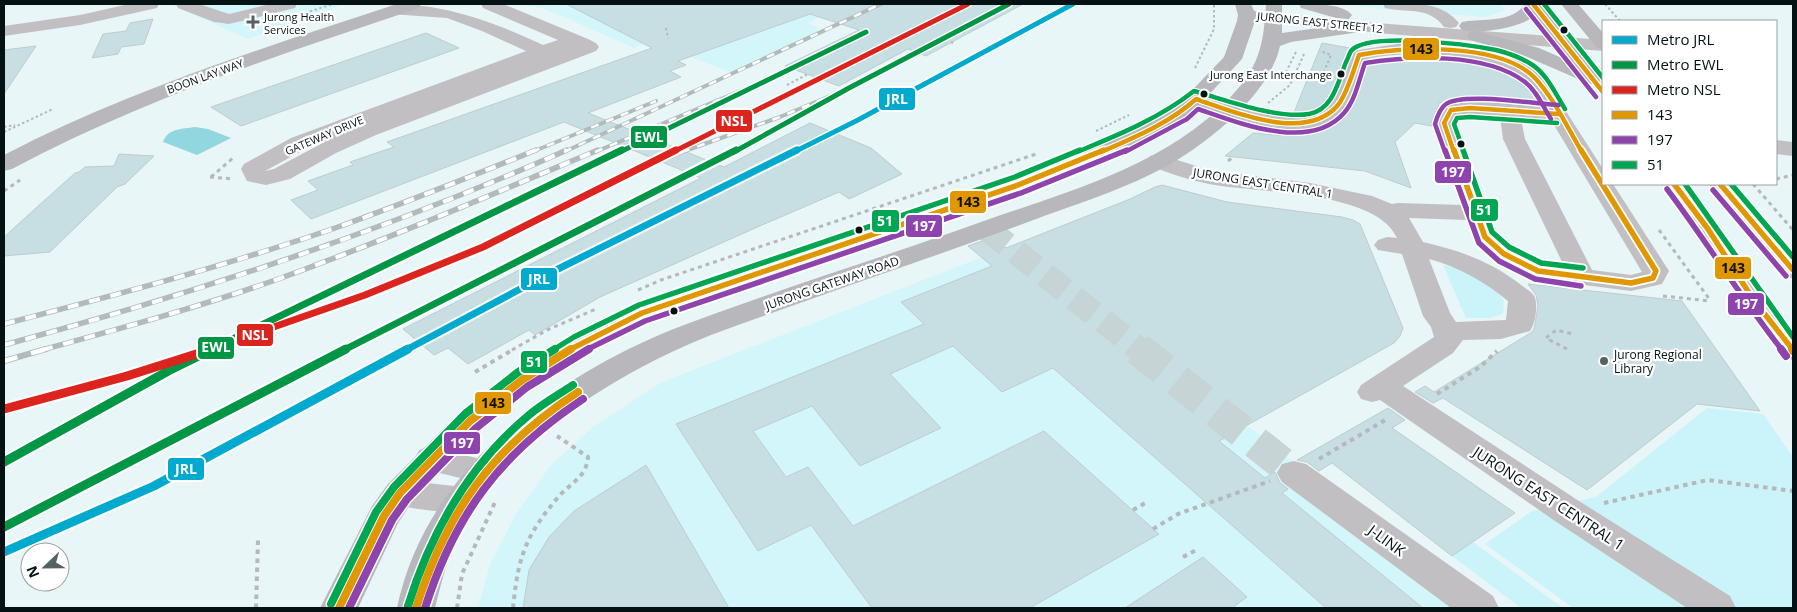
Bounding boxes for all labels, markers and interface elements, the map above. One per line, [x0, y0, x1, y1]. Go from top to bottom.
street label: JURONG EAST STREET 12 [1256, 8, 1383, 36]
place label: Jurong Health Services [263, 9, 334, 37]
marker: Jurong Health Services [246, 15, 260, 29]
legend [1602, 20, 1777, 185]
unlabelled marker [1559, 25, 1569, 35]
text: Metro JRL [1647, 29, 1715, 49]
line badge: 143 [1402, 37, 1440, 61]
text: 143 [1409, 39, 1433, 58]
text: Metro EWL [1647, 54, 1723, 74]
street label: BOON LAY WAY [165, 55, 246, 97]
place label: Jurong East Interchange [1209, 67, 1332, 82]
marker: Jurong East Interchange [1336, 69, 1346, 79]
text: Metro NSL [1647, 79, 1721, 99]
line badge: JRL [878, 87, 916, 111]
text: JRL [884, 89, 908, 108]
unlabelled marker [1199, 89, 1209, 99]
text: 143 [1647, 104, 1673, 124]
line badge: NSL [715, 109, 753, 133]
text: NSL [720, 111, 748, 130]
street label: GATEWAY DRIVE [283, 112, 365, 158]
line badge: EWL [630, 125, 668, 149]
text: EWL [634, 127, 664, 146]
text: 197 [1647, 129, 1673, 149]
unlabelled marker [1456, 139, 1466, 149]
text: 51 [1647, 154, 1664, 174]
line badge: 197 [1434, 160, 1472, 184]
text: 197 [1441, 162, 1465, 181]
street label: JURONG EAST CENTRAL 1 [1191, 163, 1334, 202]
line badge: 143 [949, 190, 987, 214]
text: 143 [956, 192, 980, 211]
line badge: 51 [1470, 198, 1499, 222]
text: 51 [1476, 200, 1492, 219]
line badge: 51 [871, 209, 900, 233]
text: 51 [877, 211, 893, 230]
line badge: 197 [905, 214, 943, 238]
text: 197 [912, 216, 936, 235]
unlabelled marker [854, 225, 864, 235]
street label: JURONG GATEWAY ROAD [762, 252, 901, 314]
line badge: 143 [1714, 256, 1752, 280]
text: 143 [1721, 258, 1745, 277]
line badge: JRL [520, 267, 558, 291]
text: JRL [526, 269, 550, 288]
line badge: 197 [1727, 292, 1765, 316]
text: 197 [1734, 294, 1758, 313]
unlabelled marker [669, 306, 679, 316]
line badge: NSL [236, 323, 274, 347]
text: NSL [241, 325, 269, 344]
line badge: EWL [197, 336, 235, 360]
text: EWL [201, 337, 231, 356]
place label: Jurong Regional Library [1613, 346, 1702, 377]
line badge: 51 [520, 350, 548, 374]
text: 51 [526, 352, 542, 371]
marker: Jurong Regional Library [1598, 355, 1610, 367]
line badge: 143 [474, 391, 512, 415]
text: 143 [481, 393, 505, 412]
line badge: 197 [443, 431, 481, 455]
text: 197 [450, 433, 474, 452]
street label: JURONG EAST CENTRAL 1 [1468, 440, 1628, 554]
line badge: JRL [167, 457, 205, 481]
text: JRL [173, 459, 197, 478]
street label: J-LINK [1363, 519, 1410, 561]
north arrow [20, 542, 70, 592]
text: N [22, 563, 43, 581]

